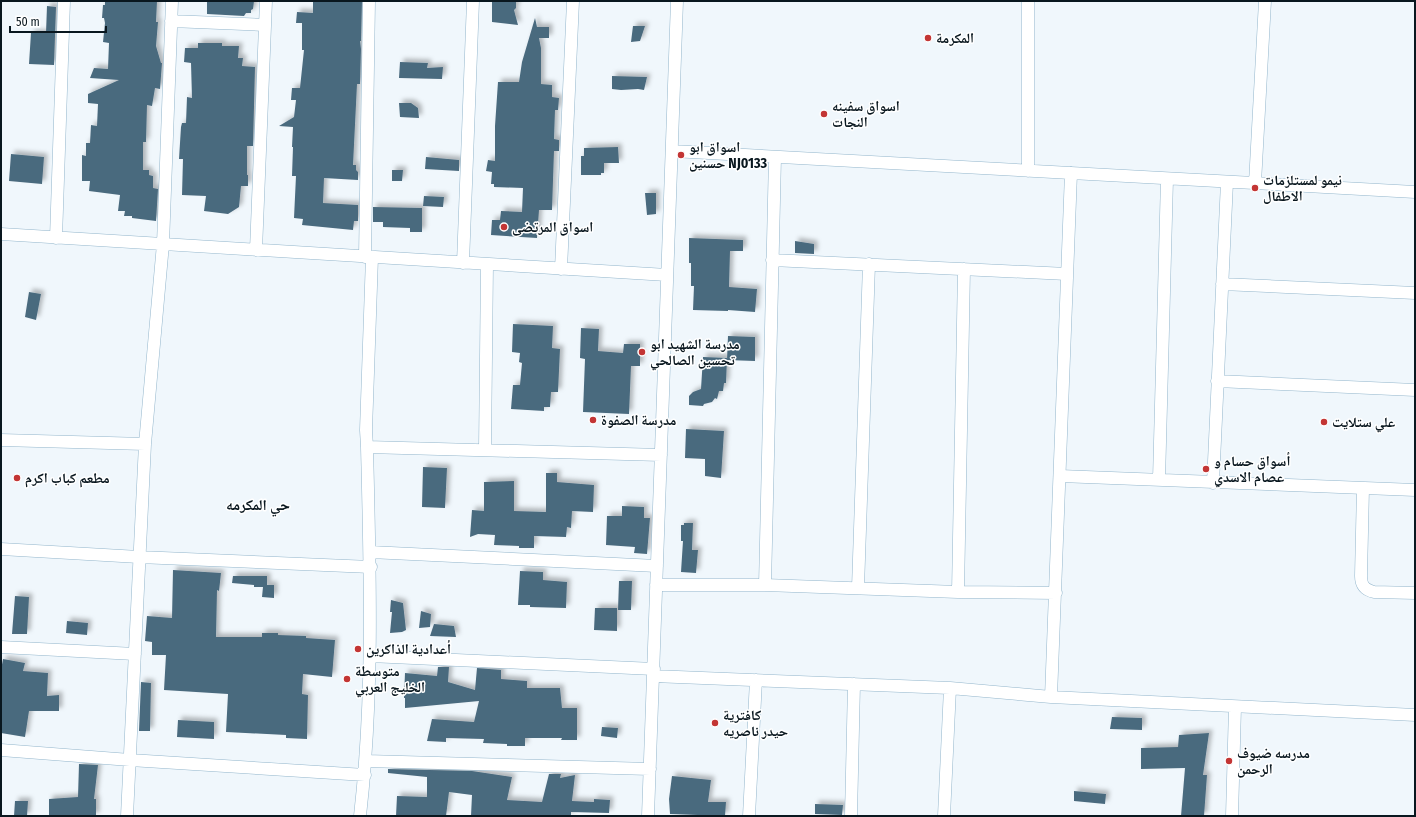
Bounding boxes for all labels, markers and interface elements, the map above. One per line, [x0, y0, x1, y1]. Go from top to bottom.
scale bar [10, 8, 106, 34]
text: 50 m [16, 15, 40, 29]
place label: المكرمة [936, 30, 974, 47]
marker: المكرمة [923, 33, 933, 43]
place label: اسواق سفينه النجات [832, 98, 900, 131]
marker: اسواق سفينه النجات [819, 109, 829, 119]
place label: اسواق ابو حسنين NJ0133 [689, 139, 768, 172]
marker: اسواق ابو حسنين NJ0133 [676, 150, 686, 160]
place label: نيمو لمستلزمات الاطفال [1263, 172, 1342, 205]
marker: نيمو لمستلزمات الاطفال [1250, 183, 1260, 193]
place label: اسواق المرتضى [512, 219, 593, 236]
marker: اسواق المرتضى [499, 222, 509, 232]
place label: مدرسة الشهيد ابو تحسين الصالحي [650, 336, 740, 371]
marker: مدرسة الشهيد ابو تحسين الصالحي [637, 347, 647, 357]
place label: مدرسة الصفوة [601, 412, 676, 429]
place label: علي ستلايت [1332, 414, 1395, 433]
marker: مدرسة الصفوة [588, 415, 598, 425]
marker: علي ستلايت [1319, 417, 1329, 427]
place label: أسواق حسام و عصام الاسدي [1214, 452, 1290, 488]
marker: أسواق حسام و عصام الاسدي [1201, 464, 1211, 474]
place label: مطعم كباب اكرم [25, 470, 110, 488]
marker: مطعم كباب اكرم [12, 473, 22, 483]
district label: حي المكرمه [226, 496, 290, 517]
place label: أعدادية الذاكرين [366, 640, 451, 658]
marker: أعدادية الذاكرين [353, 644, 363, 654]
place label: متوسطة الخليج العربي [355, 663, 425, 698]
marker: متوسطة الخليج العربي [342, 674, 352, 684]
place label: كافترية حيدر ناصريه [723, 707, 788, 740]
marker: كافترية حيدر ناصريه [710, 718, 720, 728]
place label: مدرسه ضيوف الرحمن [1237, 745, 1310, 778]
marker: مدرسه ضيوف الرحمن [1224, 756, 1234, 766]

